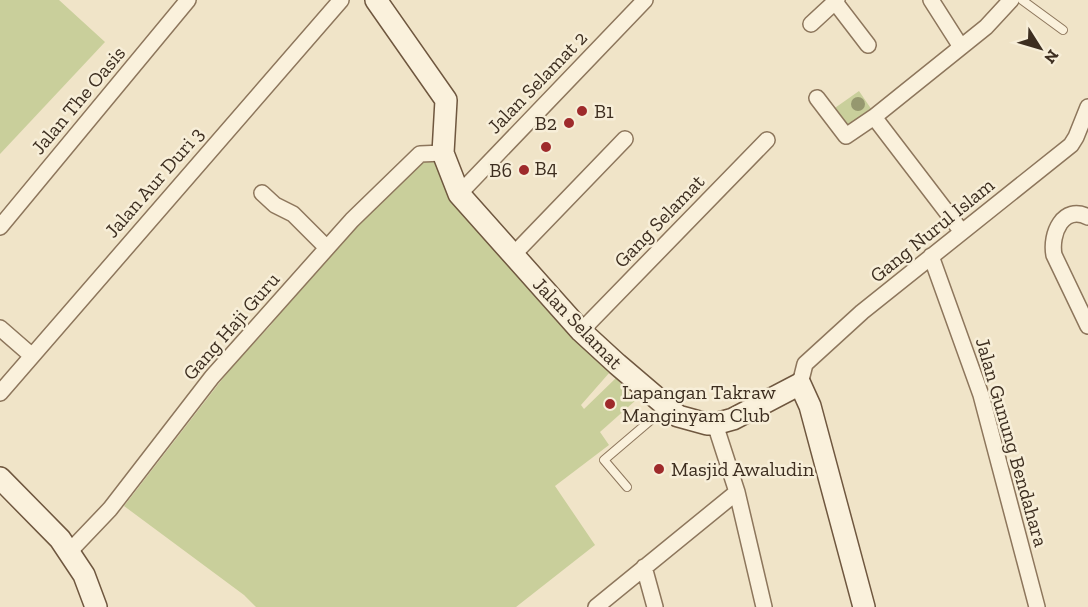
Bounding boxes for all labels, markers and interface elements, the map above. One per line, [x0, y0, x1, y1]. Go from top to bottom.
north arrow [1010, 18, 1070, 78]
street label: Jalan Selamat 2 [482, 26, 592, 138]
street label: Jalan The Oasis [26, 41, 130, 159]
text: N [1040, 46, 1063, 67]
place label: B1 [594, 99, 614, 123]
marker: B1 [575, 104, 589, 118]
place label: B2 [535, 111, 557, 135]
marker: B2 [562, 116, 576, 130]
street label: Jalan Aur Duri 3 [99, 122, 209, 242]
marker: B4 [539, 140, 553, 154]
place label: B4 [535, 156, 558, 180]
place label: B6 [489, 158, 512, 182]
marker: B6 [517, 163, 531, 177]
street label: Gang Selamat [609, 169, 710, 272]
street label: Gang Nurul Islam [865, 172, 999, 287]
street label: Gang Haji Guru [178, 267, 284, 385]
street label: Jalan Selamat [528, 272, 628, 374]
street label: Jalan Gunung Bendahara [971, 335, 1053, 550]
place label: Lapangan Takraw Manginyam Club [622, 380, 776, 427]
marker: Lapangan Takraw Manginyam Club [603, 397, 617, 411]
place label: Masjid Awaludin [671, 457, 815, 481]
marker: Masjid Awaludin [652, 462, 666, 476]

